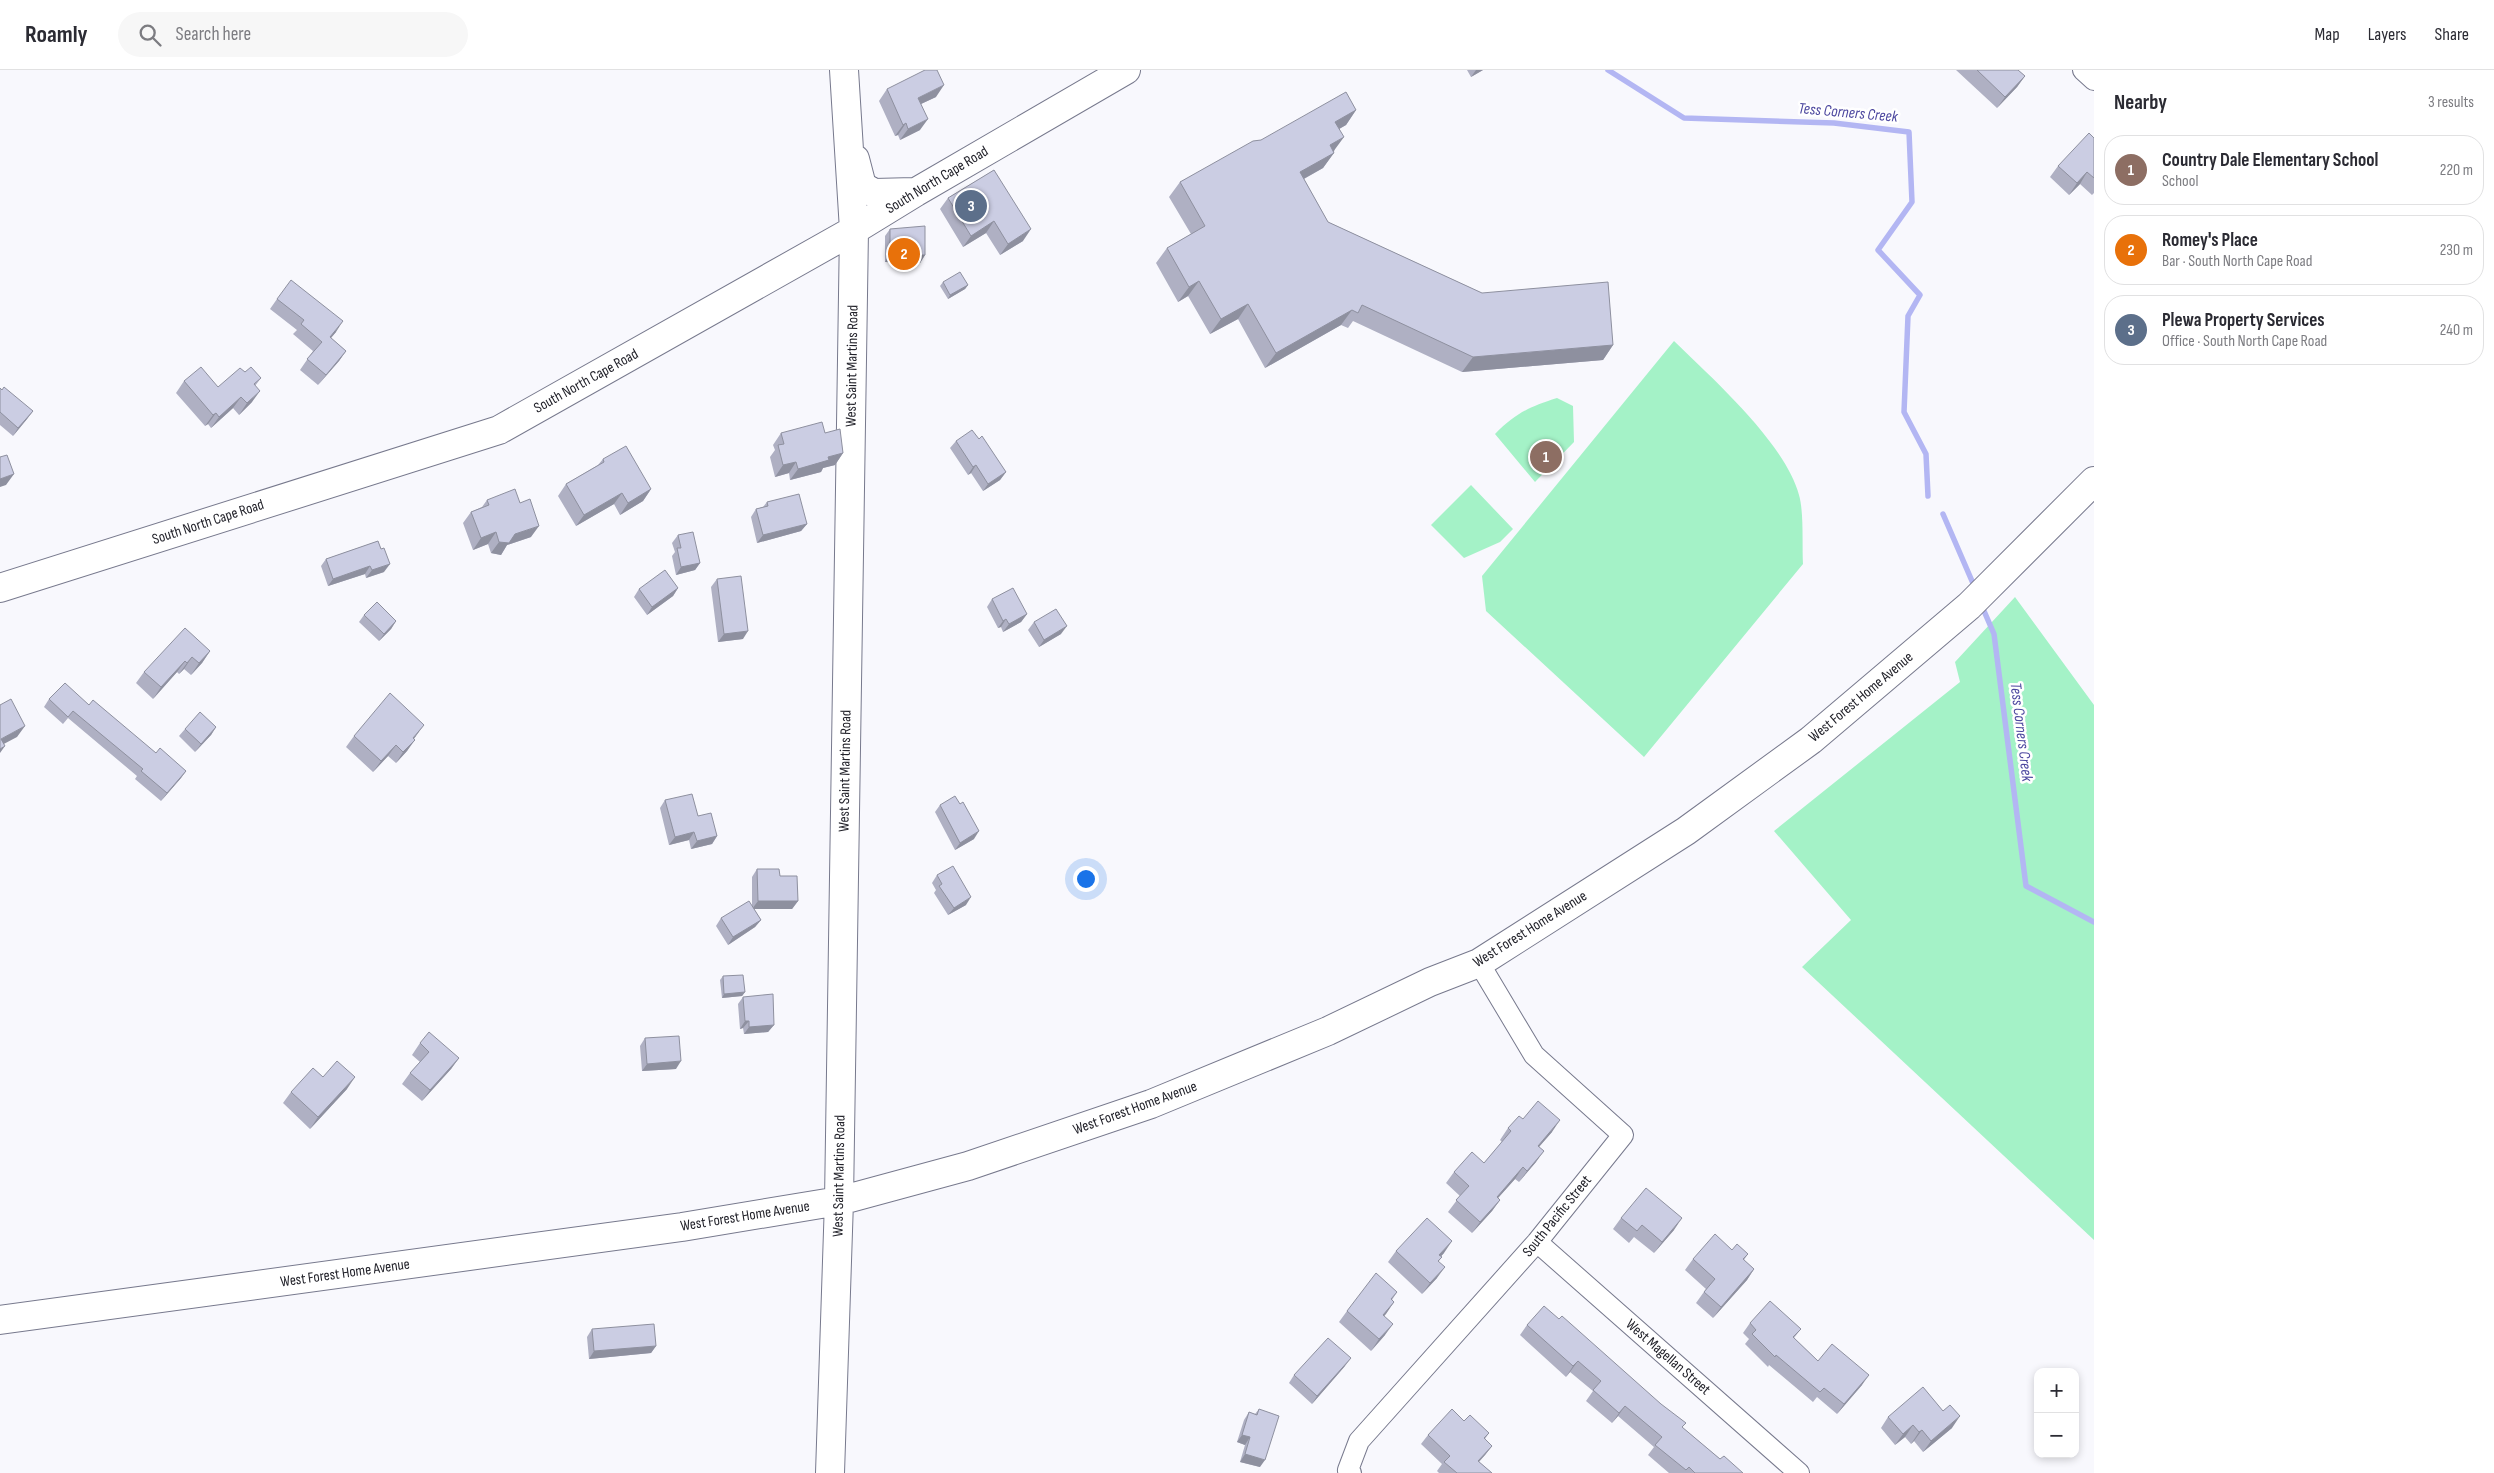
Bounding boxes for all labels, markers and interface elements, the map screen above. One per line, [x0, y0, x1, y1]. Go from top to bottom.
search box [118, 12, 468, 57]
text: Roamly [25, 20, 88, 49]
icon: search [136, 21, 164, 49]
text: Search here [176, 23, 251, 46]
text: Map [2315, 24, 2340, 45]
text: Layers [2368, 24, 2407, 45]
text: Share [2435, 24, 2469, 45]
text: Nearby [2114, 90, 2167, 115]
text: 3 results [2428, 93, 2474, 112]
water label: Tess Corners Creek [1798, 99, 1899, 127]
street label: South North Cape Road [882, 142, 992, 218]
text: Country Dale Elementary School [2162, 149, 2378, 172]
text: 1 [2128, 161, 2134, 180]
text: 220 m [2440, 161, 2473, 180]
text: School [2162, 172, 2198, 191]
pin: 3 [955, 187, 987, 225]
text: Romey's Place [2162, 229, 2258, 252]
pin: 2 [888, 235, 920, 273]
text: 2 [2127, 241, 2135, 260]
text: 230 m [2440, 241, 2473, 260]
text: Bar · South North Cape Road [2162, 252, 2312, 271]
street label: West Saint Martins Road [841, 305, 863, 427]
text: Plewa Property Services [2162, 309, 2325, 332]
text: 3 [2127, 321, 2135, 340]
text: 240 m [2440, 321, 2473, 340]
text: Office · South North Cape Road [2162, 332, 2327, 351]
street label: South North Cape Road [530, 344, 642, 418]
pin: 1 [1530, 438, 1562, 476]
street label: South North Cape Road [150, 495, 266, 549]
street label: West Forest Home Avenue [1805, 648, 1917, 746]
water label: Tess Corners Creek [2006, 681, 2037, 784]
street label: West Saint Martins Road [834, 710, 856, 832]
your location [1073, 866, 1099, 892]
street label: West Forest Home Avenue [1470, 886, 1590, 972]
street label: West Forest Home Avenue [1070, 1077, 1200, 1139]
street label: West Saint Martins Road [828, 1115, 850, 1237]
street label: South Pacific Street [1518, 1171, 1596, 1261]
street label: West Forest Home Avenue [679, 1196, 811, 1236]
street label: West Forest Home Avenue [279, 1255, 411, 1291]
street label: West Magellan Street [1622, 1315, 1715, 1399]
map controls [2034, 1368, 2079, 1458]
button: + [2034, 1368, 2079, 1413]
button: − [2034, 1413, 2079, 1458]

